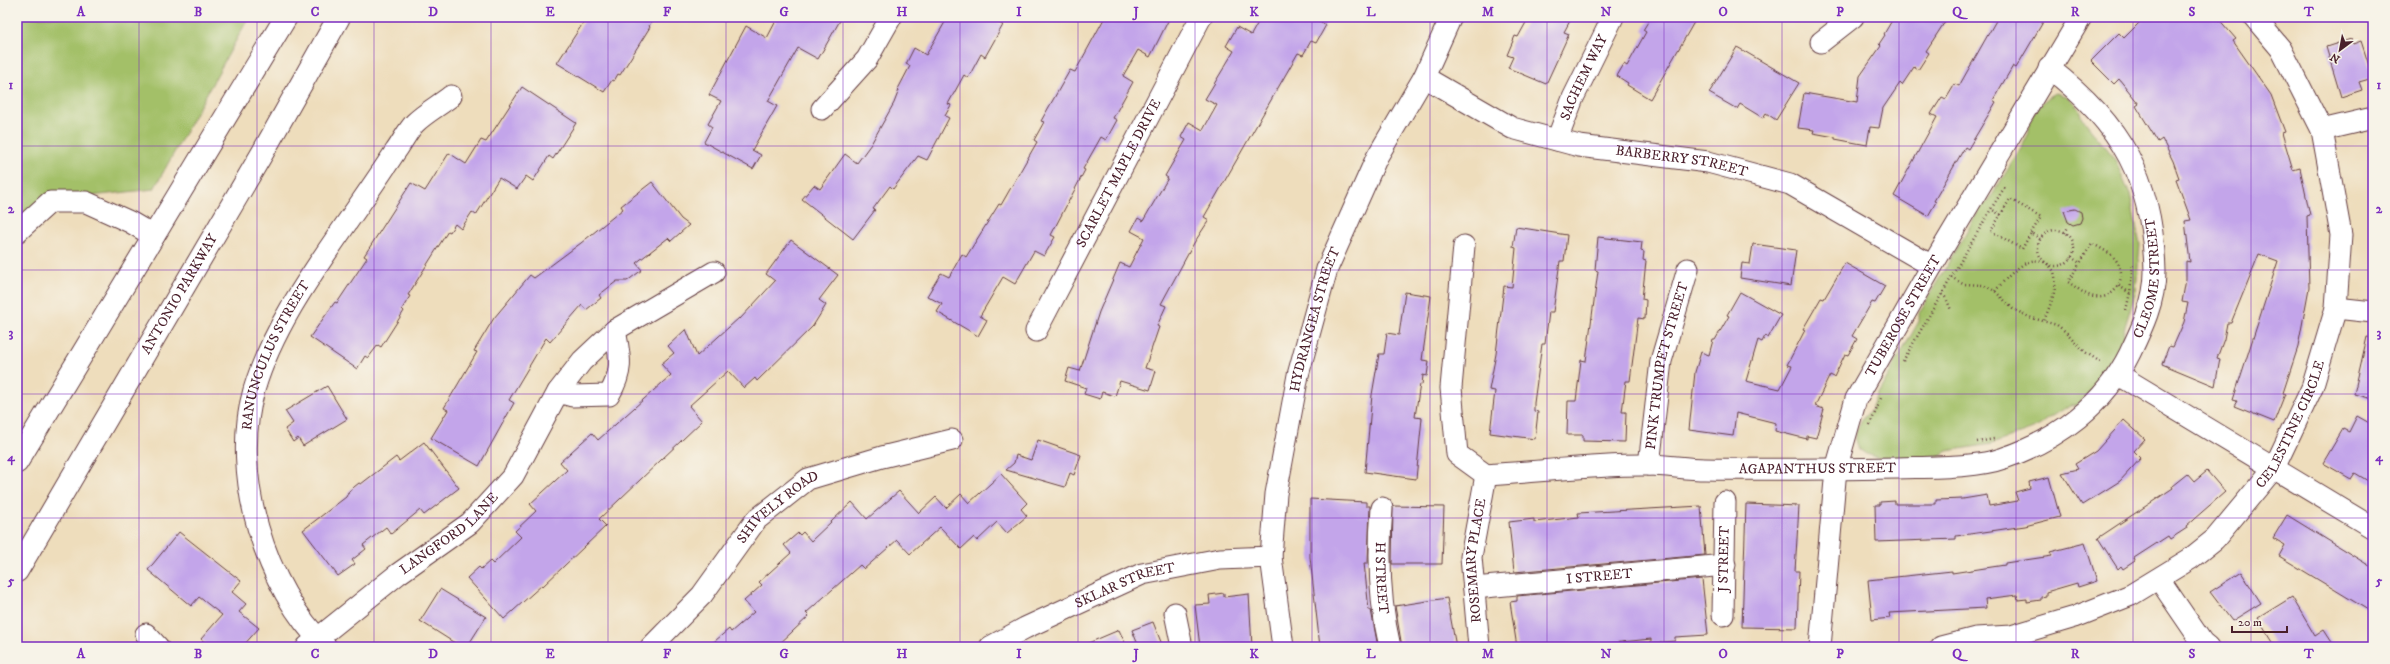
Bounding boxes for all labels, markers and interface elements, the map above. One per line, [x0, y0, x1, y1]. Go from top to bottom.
text: A [76, 4, 86, 20]
text: B [194, 4, 202, 20]
text: C [311, 4, 320, 20]
text: D [428, 4, 438, 20]
text: E [545, 4, 555, 20]
text: F [663, 4, 672, 20]
text: G [779, 4, 789, 20]
text: H [897, 4, 908, 20]
text: I [1016, 4, 1022, 20]
text: J [1131, 4, 1139, 21]
text: K [1249, 4, 1259, 20]
text: L [1366, 4, 1376, 20]
text: M [1482, 4, 1494, 20]
text: N [1601, 4, 1612, 20]
text: O [1718, 4, 1728, 20]
text: P [1836, 4, 1844, 20]
text: Q [1952, 4, 1968, 20]
text: R [2071, 4, 2080, 20]
text: S [2189, 4, 2196, 20]
text: T [2303, 4, 2315, 20]
north arrow [2320, 30, 2360, 70]
street label: SACHEM WAY [1556, 32, 1612, 123]
text: N [2328, 49, 2343, 66]
text: 1 [9, 77, 14, 93]
text: 1 [2377, 77, 2382, 93]
street label: SCARLET MAPLE DRIVE [1072, 96, 1165, 251]
street label: BARBERRY STREET [1615, 142, 1750, 181]
text: 2 [8, 201, 15, 217]
text: 2 [2376, 201, 2383, 217]
street label: CLEOME STREET [2129, 216, 2164, 341]
street label: ANTONIO PARKWAY [137, 231, 222, 358]
street label: HYDRANGEA STREET [1286, 244, 1345, 393]
street label: TUBEROSE STREET [1861, 252, 1946, 380]
street label: RANUNCULUS STREET [238, 277, 314, 431]
street label: PINK TRUMPET STREET [1642, 280, 1693, 451]
text: 3 [9, 325, 14, 341]
text: 3 [2377, 325, 2382, 341]
street label: CELESTINE CIRCLE [2252, 358, 2329, 492]
text: 4 [6, 449, 15, 466]
text: 4 [2374, 449, 2383, 466]
street label: AGAPANTHUS STREET [1739, 459, 1897, 478]
street label: SHIVELY ROAD [733, 467, 820, 547]
street label: LANGFORD LANE [396, 489, 502, 579]
street label: ROSEMARY PLACE [1462, 497, 1491, 624]
street label: J STREET [1714, 525, 1734, 594]
street label: H STREET [1371, 542, 1393, 616]
street label: SKLAR STREET [1072, 559, 1177, 613]
street label: I STREET [1566, 564, 1634, 588]
text: 5 [7, 573, 15, 589]
text: 5 [2375, 573, 2383, 589]
scale bar [2232, 608, 2287, 634]
text: 20 m [2238, 615, 2262, 630]
text: A [76, 646, 86, 662]
text: B [194, 646, 202, 662]
text: C [311, 646, 320, 662]
text: D [428, 646, 438, 662]
text: E [545, 646, 555, 662]
text: F [663, 646, 672, 662]
text: G [779, 646, 789, 662]
text: H [897, 646, 908, 662]
text: I [1016, 646, 1022, 662]
text: J [1131, 646, 1139, 663]
text: K [1249, 646, 1259, 662]
text: L [1366, 646, 1376, 662]
text: M [1482, 646, 1494, 662]
text: N [1601, 646, 1612, 662]
text: O [1718, 646, 1728, 662]
text: P [1836, 646, 1844, 662]
text: Q [1952, 646, 1968, 662]
text: R [2071, 646, 2080, 662]
text: S [2189, 646, 2196, 662]
text: T [2303, 646, 2315, 662]

